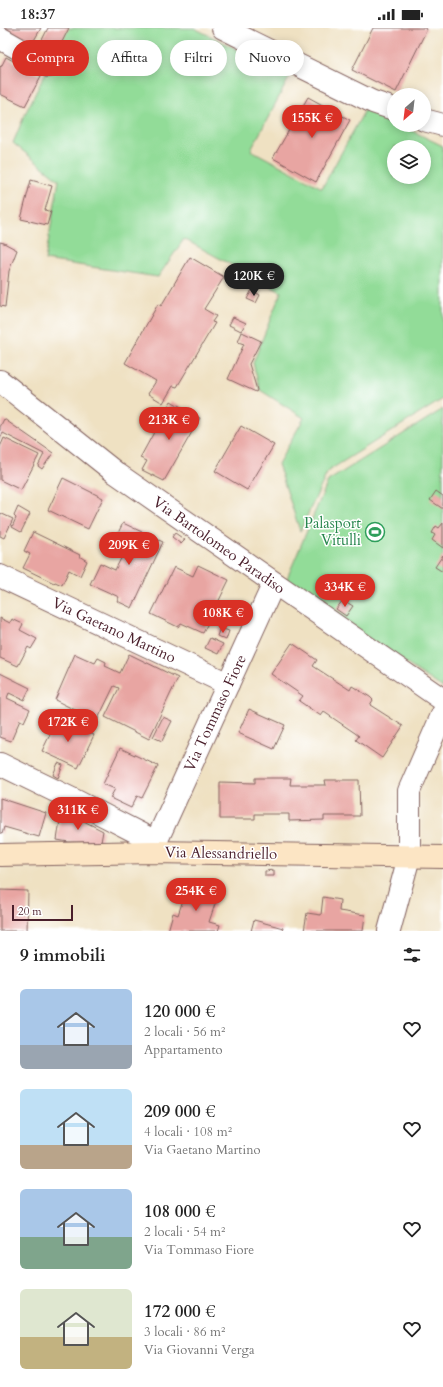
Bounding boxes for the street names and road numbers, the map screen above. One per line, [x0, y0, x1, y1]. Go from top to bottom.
street label: Via Bartolomeo Paradiso [149, 492, 289, 598]
street label: Via Gaetano Martino [49, 593, 179, 667]
street label: Via Tommaso Fiore [179, 651, 251, 775]
street label: Via Alessandriello [165, 842, 277, 864]

